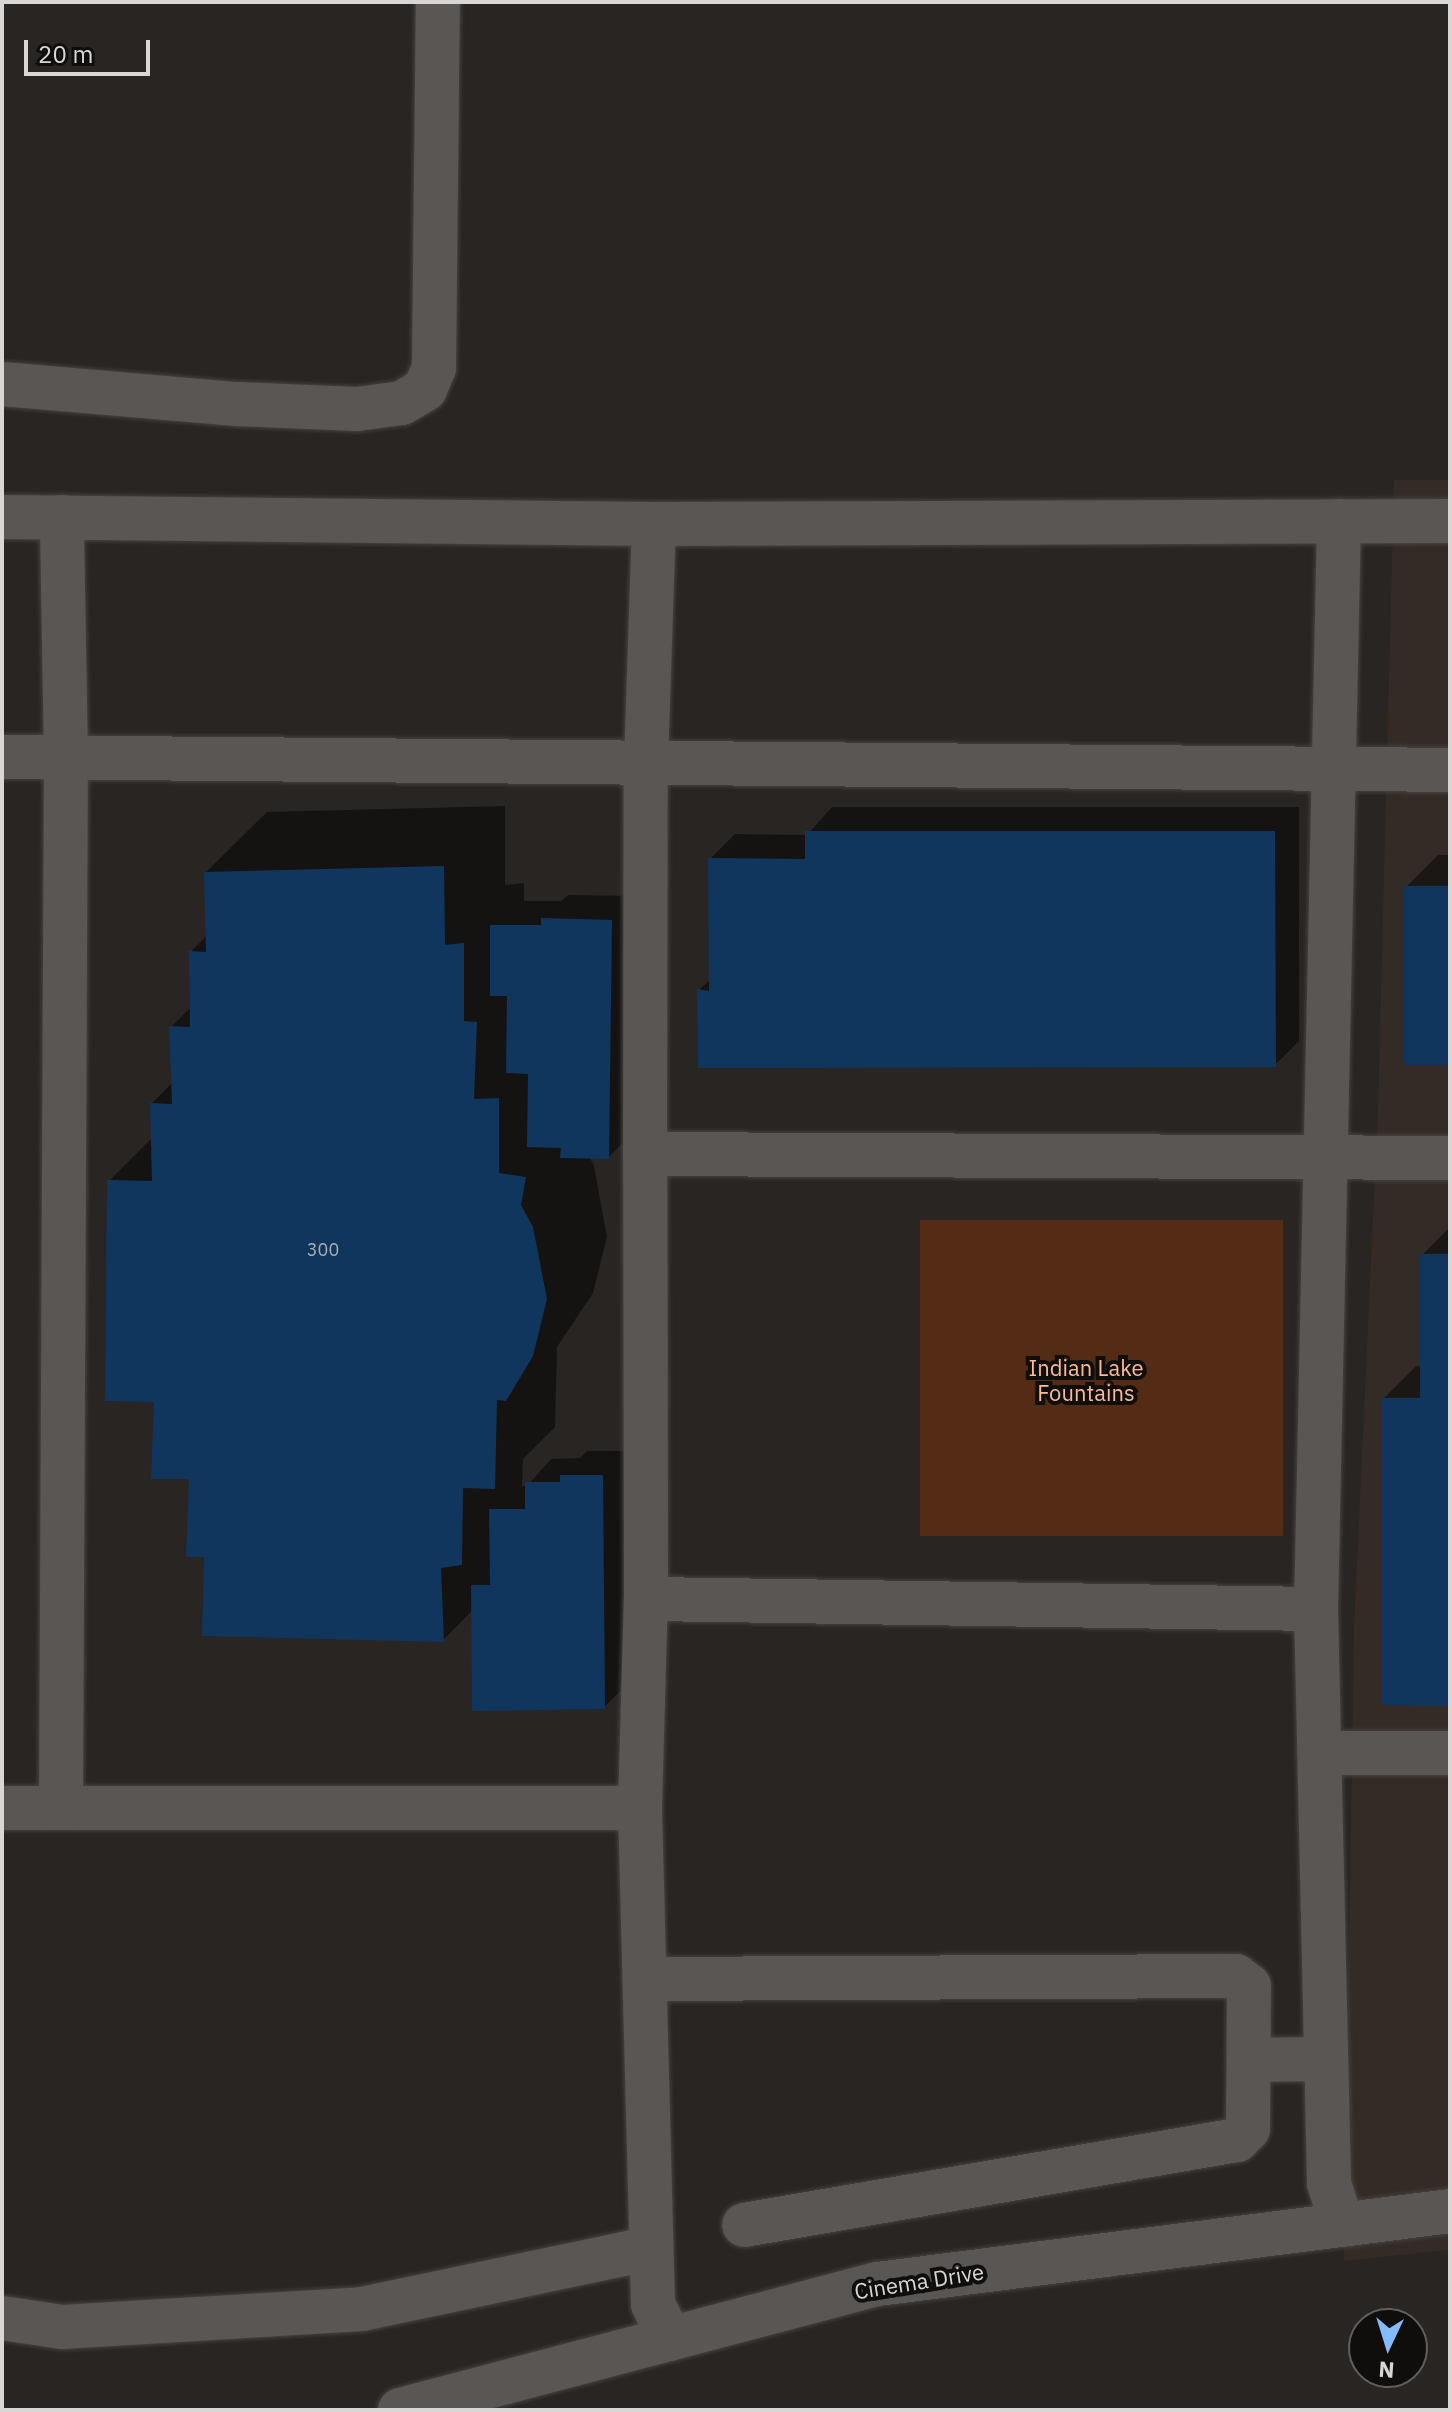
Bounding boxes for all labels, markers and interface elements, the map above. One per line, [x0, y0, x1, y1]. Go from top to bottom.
scale bar [28, 24, 154, 74]
text: 20 m [38, 38, 93, 70]
house number: 300 [307, 1239, 339, 1261]
park label: Indian Lake Fountains [1028, 1354, 1144, 1406]
street label: Cinema Drive [852, 2258, 986, 2304]
north arrow [1348, 2308, 1428, 2388]
text: N [1377, 2355, 1395, 2385]

